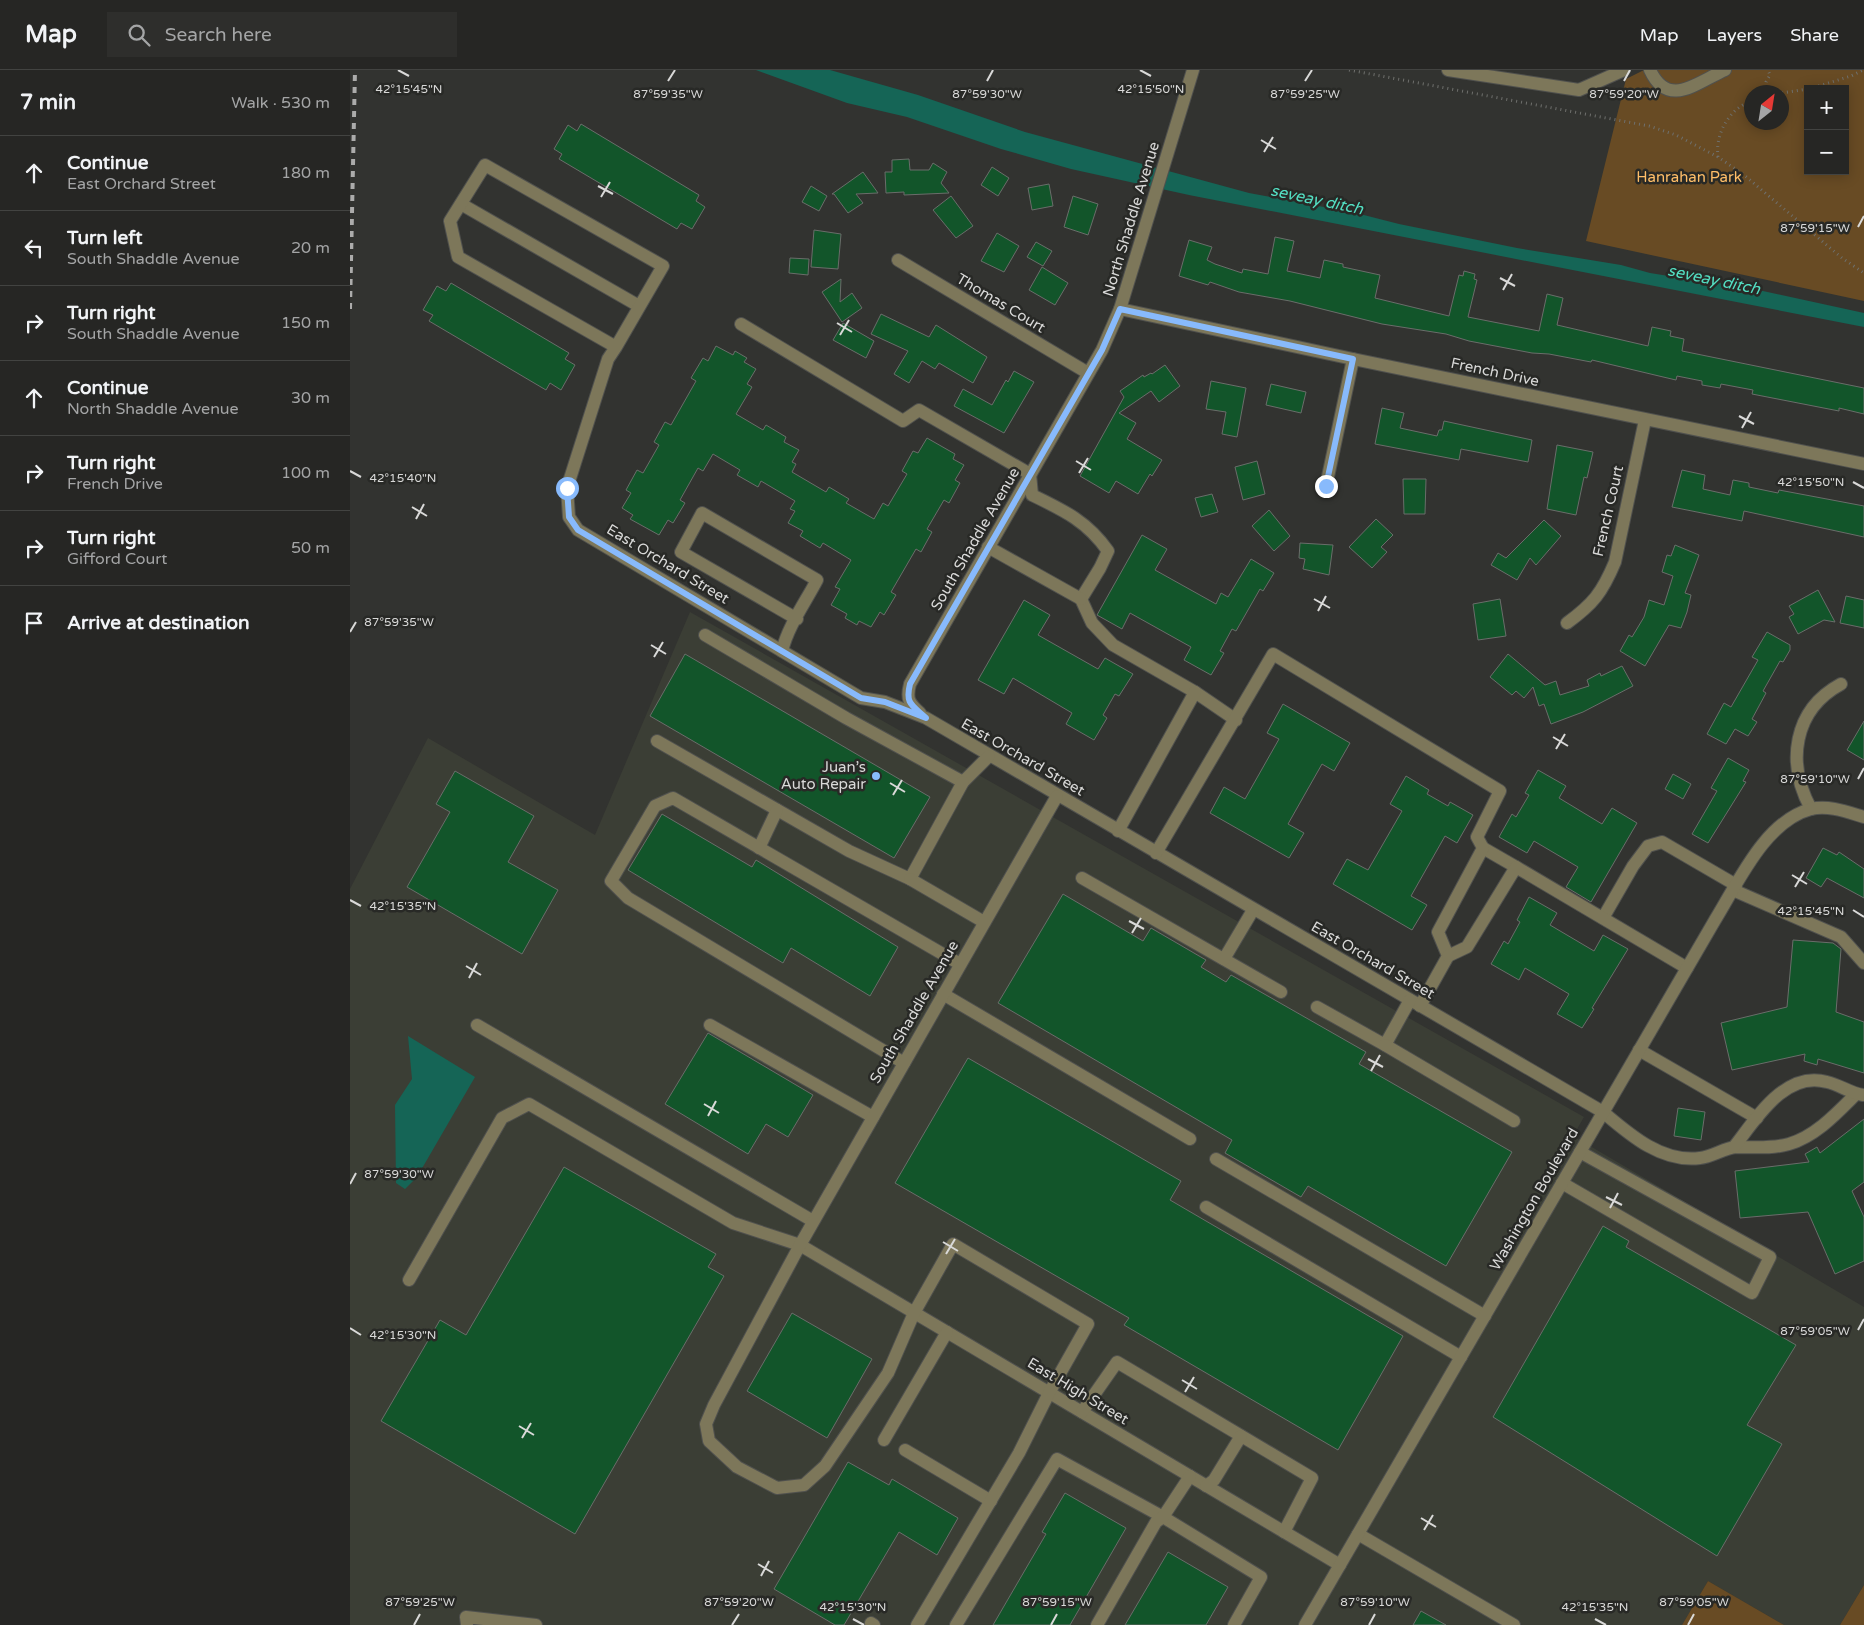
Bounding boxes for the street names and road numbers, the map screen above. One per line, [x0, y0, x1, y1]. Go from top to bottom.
street label: North Shaddle Avenue [1099, 139, 1163, 299]
street label: Thomas Court [953, 269, 1049, 337]
street label: French Drive [1449, 354, 1541, 390]
street label: South Shaddle Avenue [927, 464, 1023, 614]
street label: French Court [1589, 464, 1627, 558]
street label: East Orchard Street [604, 520, 733, 608]
street label: East Orchard Street [958, 714, 1088, 800]
street label: East Orchard Street [1308, 917, 1438, 1003]
street label: South Shaddle Avenue [866, 937, 962, 1087]
street label: Washington Boulevard [1486, 1125, 1582, 1273]
street label: East High Street [1024, 1354, 1132, 1428]

